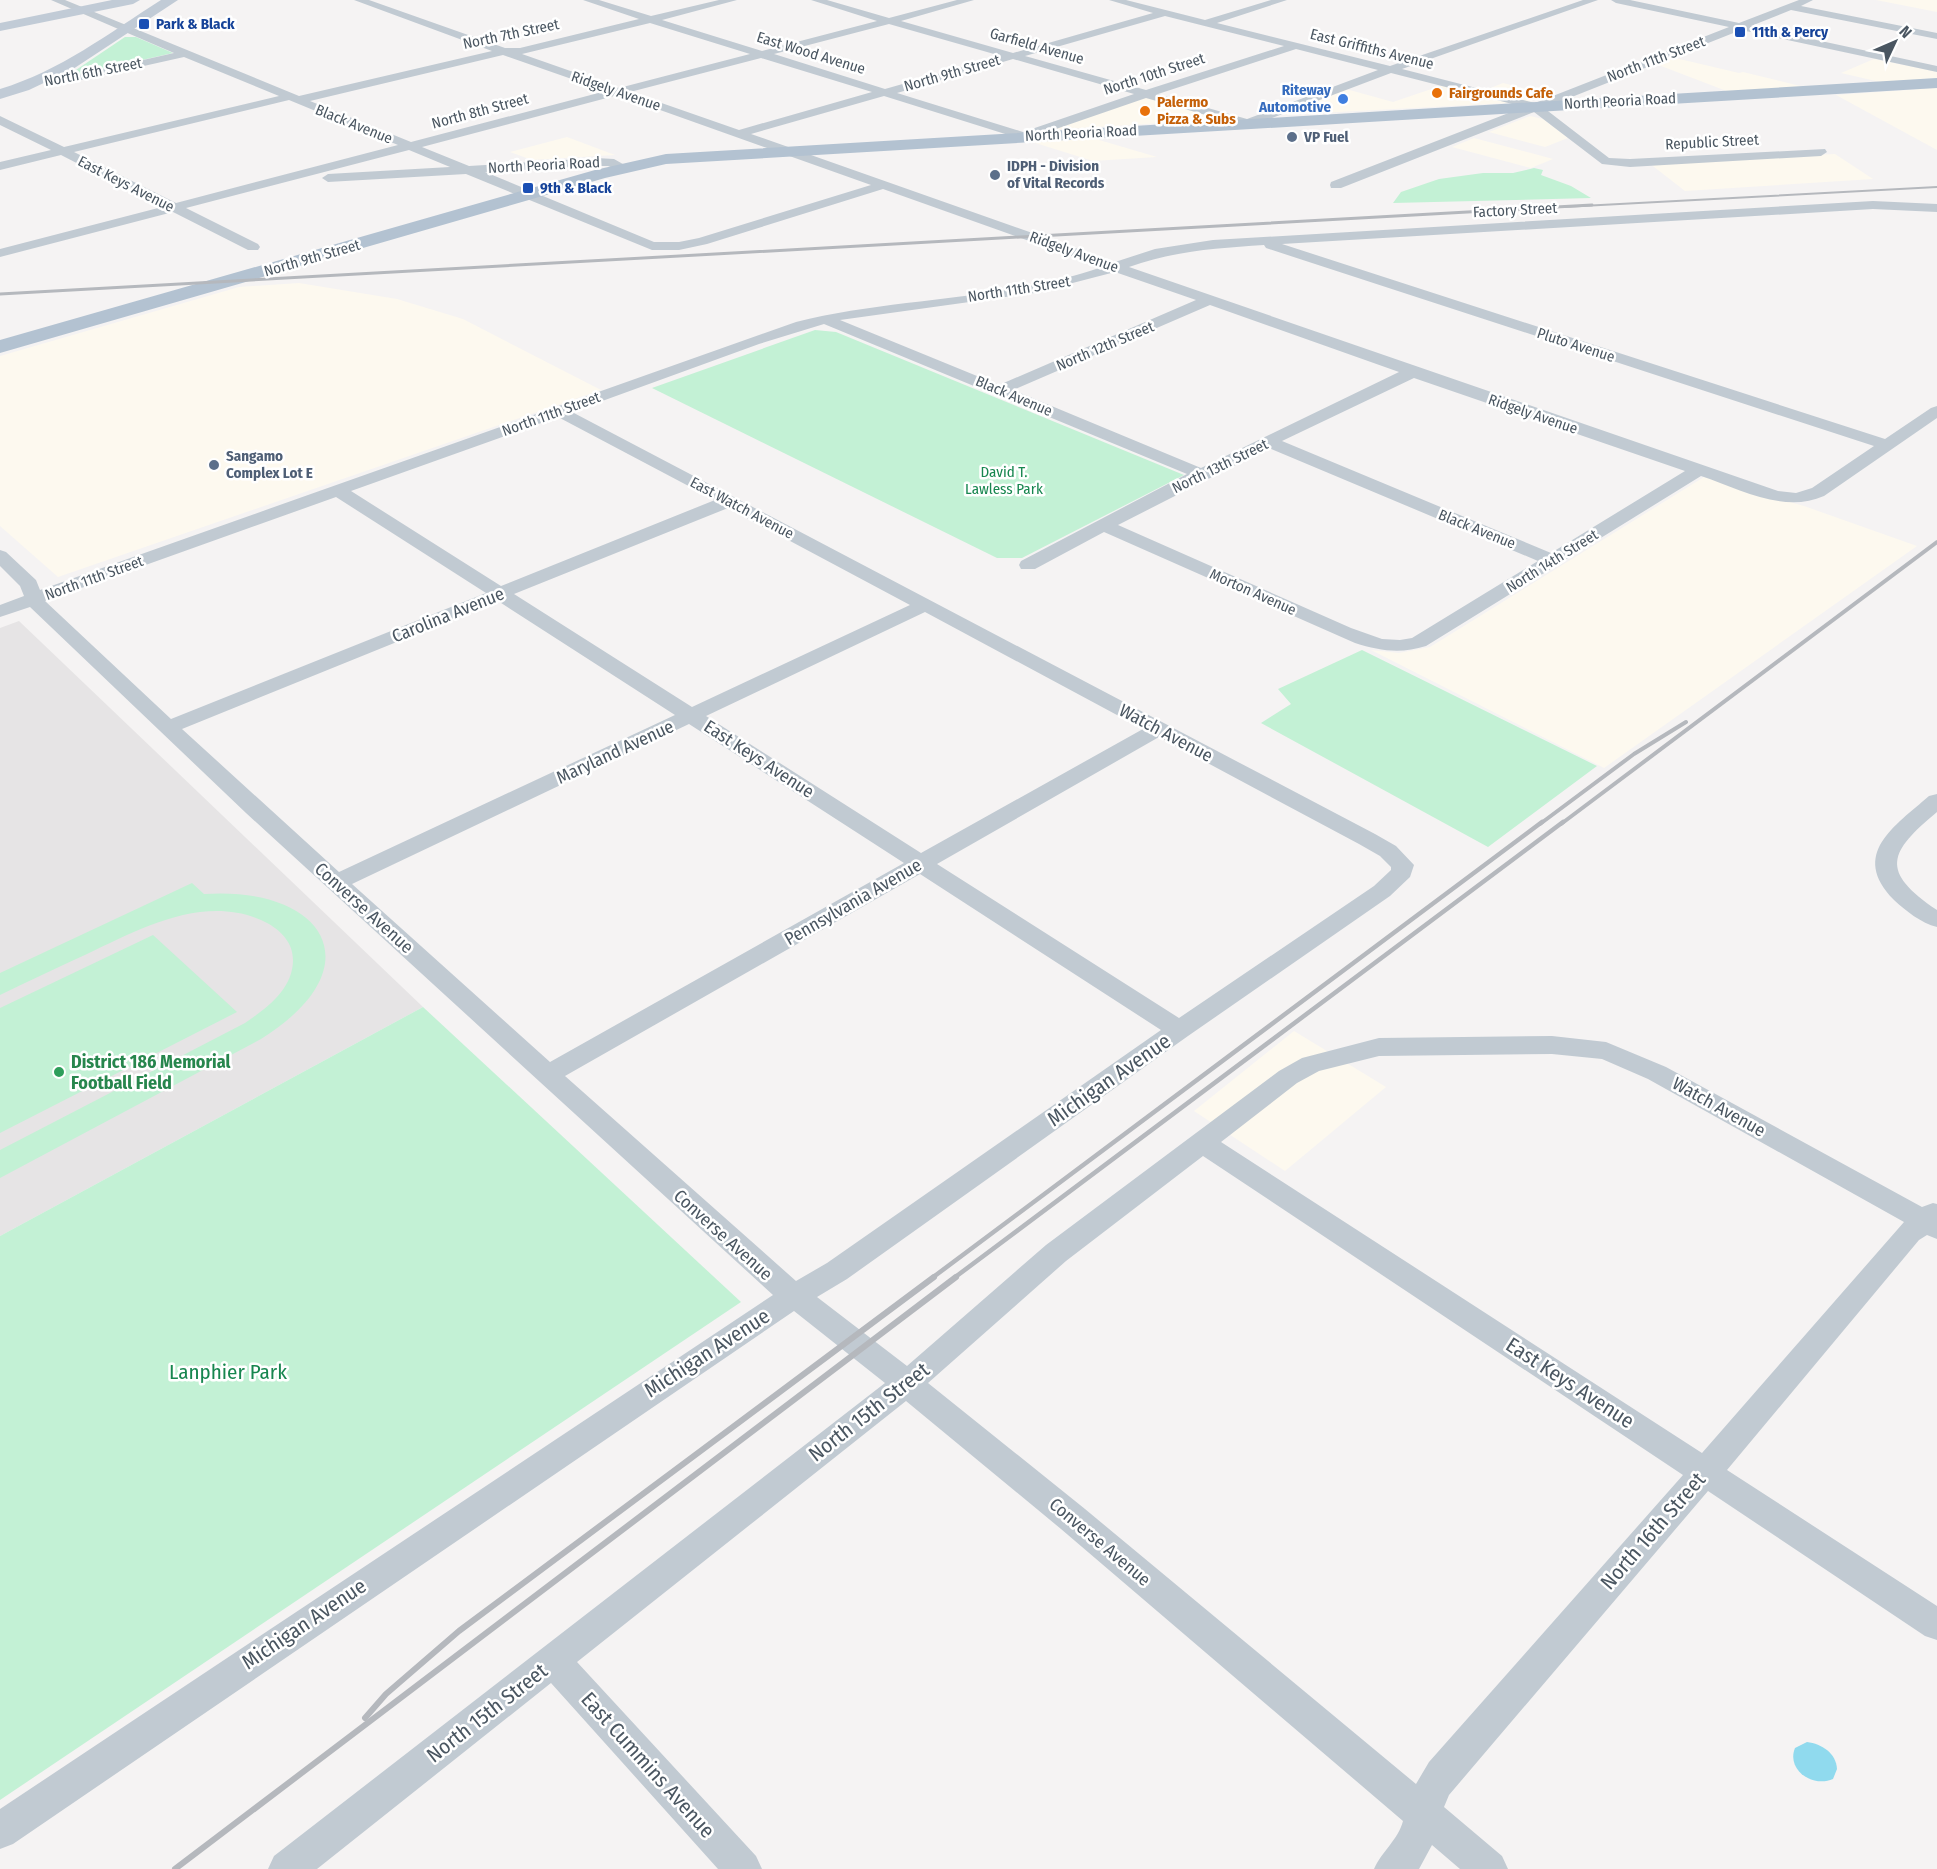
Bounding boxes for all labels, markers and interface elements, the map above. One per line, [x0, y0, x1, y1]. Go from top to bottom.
north arrow [1865, 12, 1925, 72]
place label: Park & Black [156, 15, 235, 33]
street label: North 7th Street [461, 15, 561, 53]
marker: Park & Black [137, 17, 151, 31]
text: N [1895, 22, 1916, 42]
place label: 11th & Percy [1752, 23, 1829, 41]
street label: Garfield Avenue [988, 24, 1086, 68]
street label: East Griffiths Avenue [1308, 25, 1436, 73]
marker: 11th & Percy [1733, 25, 1747, 39]
street label: East Wood Avenue [755, 28, 867, 78]
street label: North 11th Street [1605, 32, 1708, 86]
street label: North 10th Street [1101, 49, 1207, 99]
street label: North 9th Street [902, 51, 1002, 95]
street label: North 6th Street [43, 54, 144, 90]
street label: Ridgely Avenue [569, 67, 663, 115]
place label: Riteway Automotive [1258, 81, 1332, 116]
place label: Fairgrounds Cafe [1449, 84, 1553, 102]
marker: Fairgrounds Cafe [1430, 86, 1444, 100]
street label: North 8th Street [430, 89, 530, 133]
street label: North Peoria Road [1563, 89, 1677, 113]
marker: Riteway Automotive [1336, 92, 1350, 106]
place label: Palermo Pizza & Subs [1157, 93, 1236, 128]
street label: Black Avenue [313, 100, 395, 148]
marker: Palermo Pizza & Subs [1138, 104, 1152, 118]
street label: North Peoria Road [1024, 121, 1138, 145]
place label: VP Fuel [1303, 128, 1350, 146]
marker: VP Fuel [1285, 130, 1299, 144]
street label: Republic Street [1665, 131, 1759, 153]
street label: East Keys Avenue [75, 152, 177, 216]
street label: North Peoria Road [487, 153, 601, 177]
place label: IDPH - Division of Vital Records [1007, 157, 1105, 192]
marker: IDPH - Division of Vital Records [988, 168, 1002, 182]
place label: 9th & Black [540, 179, 612, 197]
marker: 9th & Black [521, 181, 535, 195]
street label: Factory Street [1472, 199, 1558, 221]
street label: Ridgely Avenue [1027, 228, 1121, 276]
street label: North 9th Street [262, 236, 362, 280]
street label: North 11th Street [967, 272, 1072, 306]
street label: North 12th Street [1053, 317, 1157, 375]
street label: Pluto Avenue [1535, 324, 1617, 366]
street label: Black Avenue [973, 372, 1055, 420]
street label: North 11th Street [499, 388, 603, 440]
street label: Ridgely Avenue [1486, 390, 1580, 438]
street label: North 13th Street [1169, 435, 1271, 497]
place label: Sangamo Complex Lot E [226, 447, 313, 482]
marker: Sangamo Complex Lot E [207, 458, 221, 472]
park label: David T. Lawless Park [965, 463, 1043, 498]
street label: East Watch Avenue [687, 473, 797, 543]
street label: Black Avenue [1436, 505, 1518, 553]
street label: North 14th Street [1503, 526, 1601, 596]
street label: North 11th Street [42, 552, 146, 604]
street label: Morton Avenue [1207, 565, 1299, 619]
street label: Carolina Avenue [389, 582, 507, 647]
street label: Watch Avenue [1115, 699, 1217, 767]
street label: Maryland Avenue [553, 715, 677, 789]
street label: East Keys Avenue [700, 715, 818, 803]
street label: Pennsylvania Avenue [781, 854, 925, 950]
street label: Converse Avenue [310, 858, 418, 958]
street label: Michigan Avenue [1042, 1028, 1176, 1132]
place label: District 186 Memorial Football Field [71, 1051, 230, 1094]
marker: District 186 Memorial Football Field [52, 1065, 66, 1079]
street label: Watch Avenue [1669, 1072, 1769, 1142]
street label: Converse Avenue [669, 1185, 777, 1285]
street label: Michigan Avenue [639, 1303, 775, 1403]
street label: East Keys Avenue [1501, 1332, 1639, 1434]
street label: North 15th Street [803, 1357, 935, 1467]
park label: Lanphier Park [169, 1359, 287, 1385]
street label: North 16th Street [1595, 1467, 1711, 1595]
street label: Converse Avenue [1045, 1493, 1155, 1591]
street label: Michigan Avenue [237, 1573, 371, 1675]
street label: North 15th Street [421, 1658, 553, 1768]
street label: East Cummins Avenue [576, 1687, 720, 1843]

